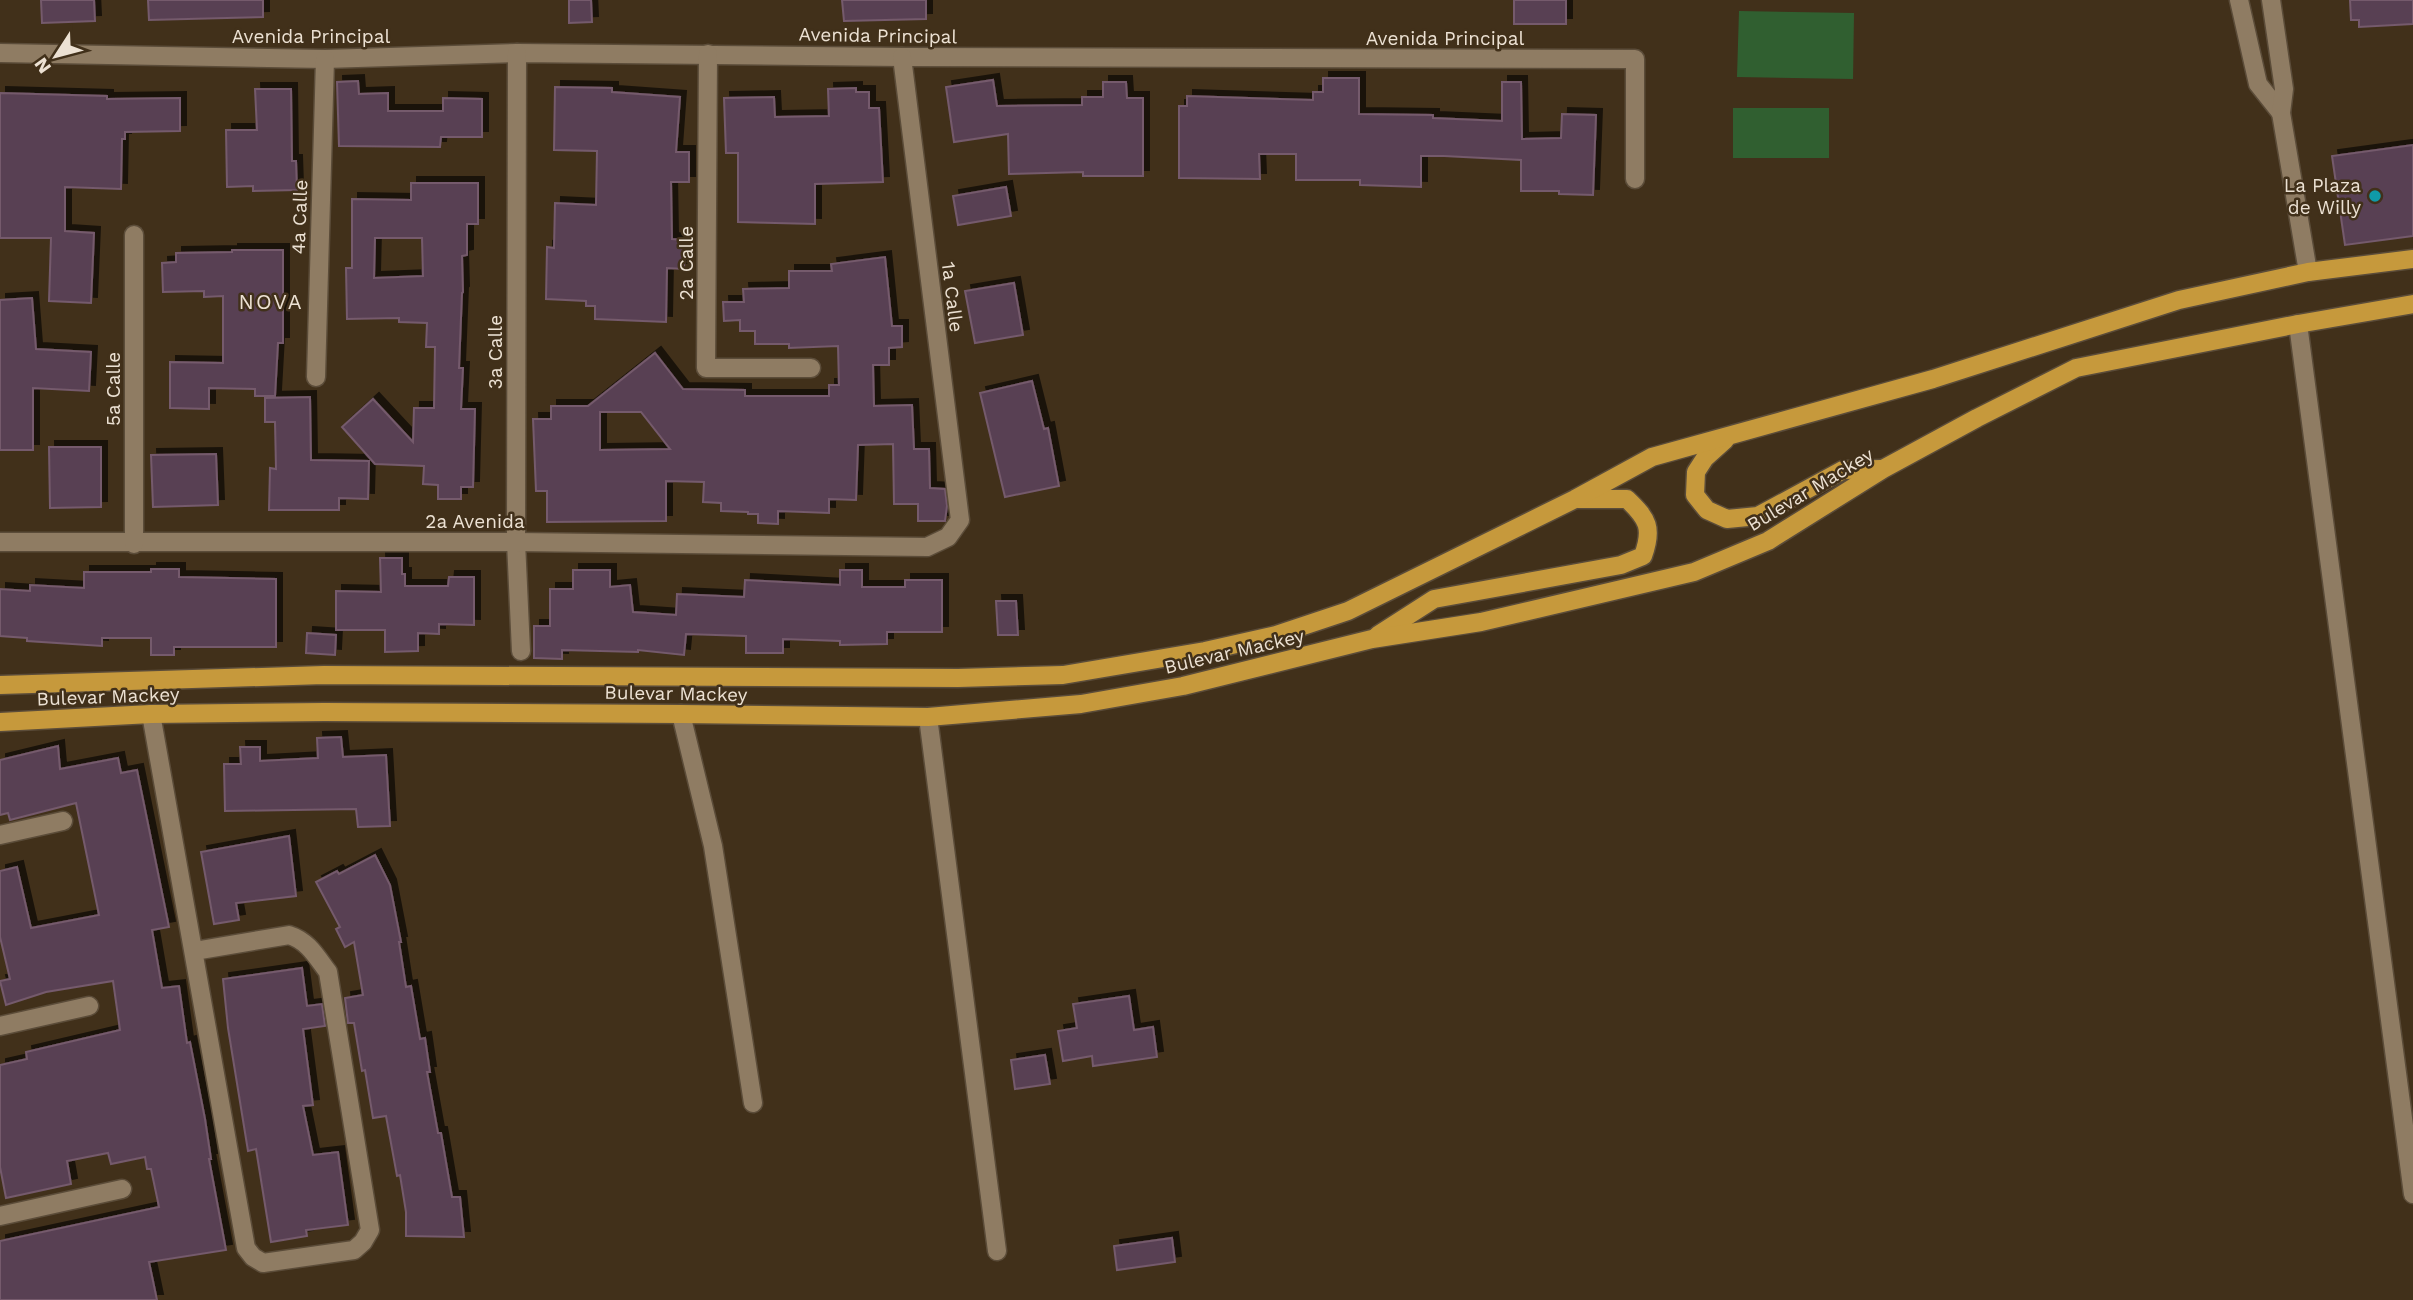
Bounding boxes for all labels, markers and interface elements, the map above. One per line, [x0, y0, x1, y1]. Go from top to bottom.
north arrow [21, 21, 91, 91]
street label: Avenida Principal [798, 23, 958, 48]
street label: Avenida Principal [232, 25, 390, 48]
street label: Avenida Principal [1366, 27, 1524, 50]
text: N [29, 53, 56, 78]
place label: La Plaza de Willy [2284, 174, 2361, 219]
street label: 4a Calle [287, 179, 312, 255]
marker: La Plaza de Willy [2367, 188, 2383, 204]
street label: 2a Calle [675, 226, 698, 300]
street label: 1a Calle [937, 261, 968, 333]
district label: NOVA [239, 289, 304, 314]
street label: 3a Calle [484, 315, 507, 389]
street label: 5a Calle [102, 352, 125, 426]
street label: Bulevar Mackey [1743, 443, 1878, 536]
street label: 2a Avenida [425, 510, 525, 533]
street label: Bulevar Mackey [1162, 624, 1307, 679]
street label: Bulevar Mackey [604, 681, 748, 706]
street label: Bulevar Mackey [36, 683, 180, 710]

